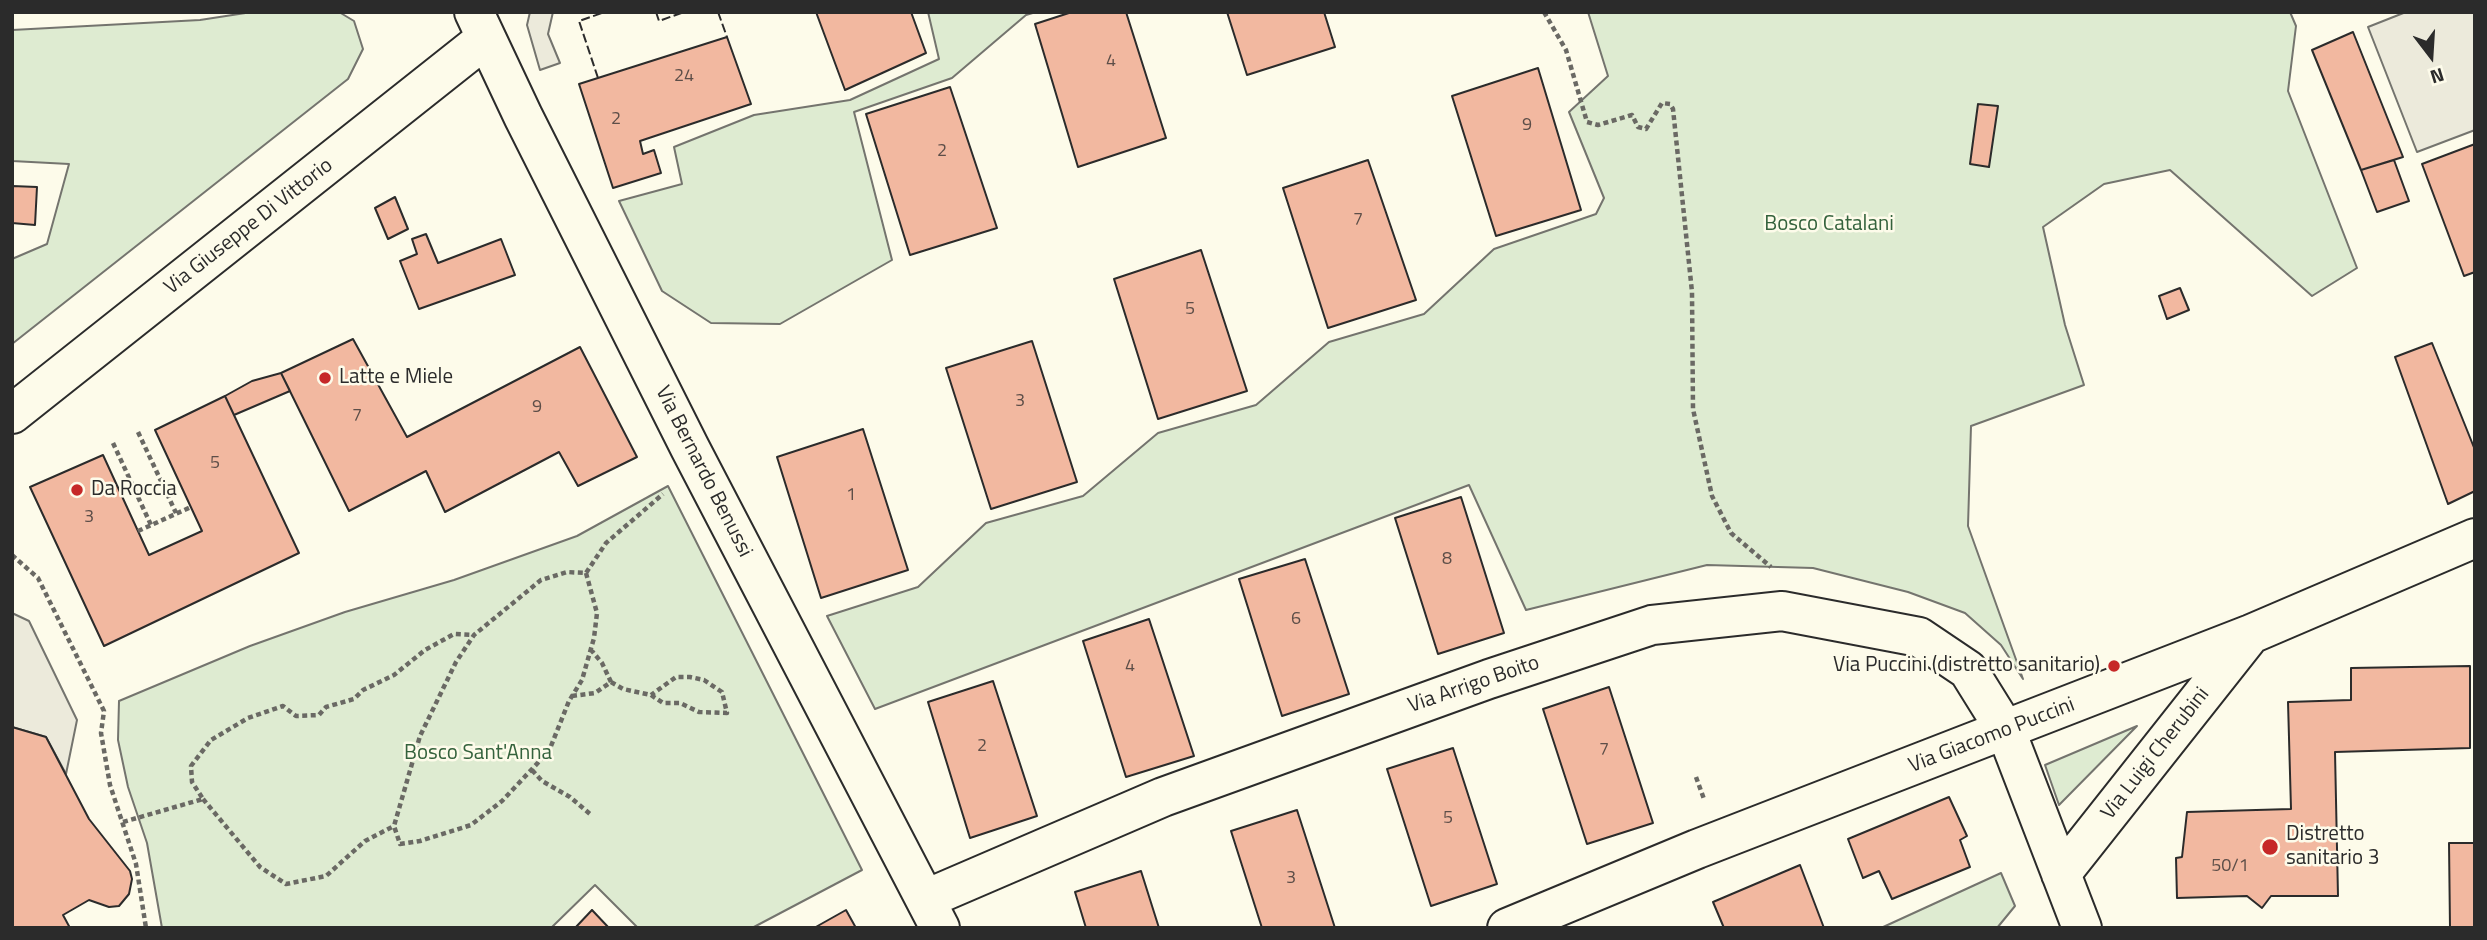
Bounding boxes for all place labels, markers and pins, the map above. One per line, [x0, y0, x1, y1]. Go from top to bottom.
place label: Latte e Miele [339, 365, 453, 391]
marker: Latte e Miele [317, 370, 333, 386]
place label: Da Roccia [91, 477, 177, 503]
marker: Da Roccia [69, 482, 85, 498]
place label: Via Puccini (distretto sanitario) [1833, 653, 2100, 679]
marker: Via Puccini (distretto sanitario) [2106, 658, 2122, 674]
place label: Distretto sanitario 3 [2286, 822, 2379, 872]
marker: Distretto sanitario 3 [2260, 837, 2280, 857]

